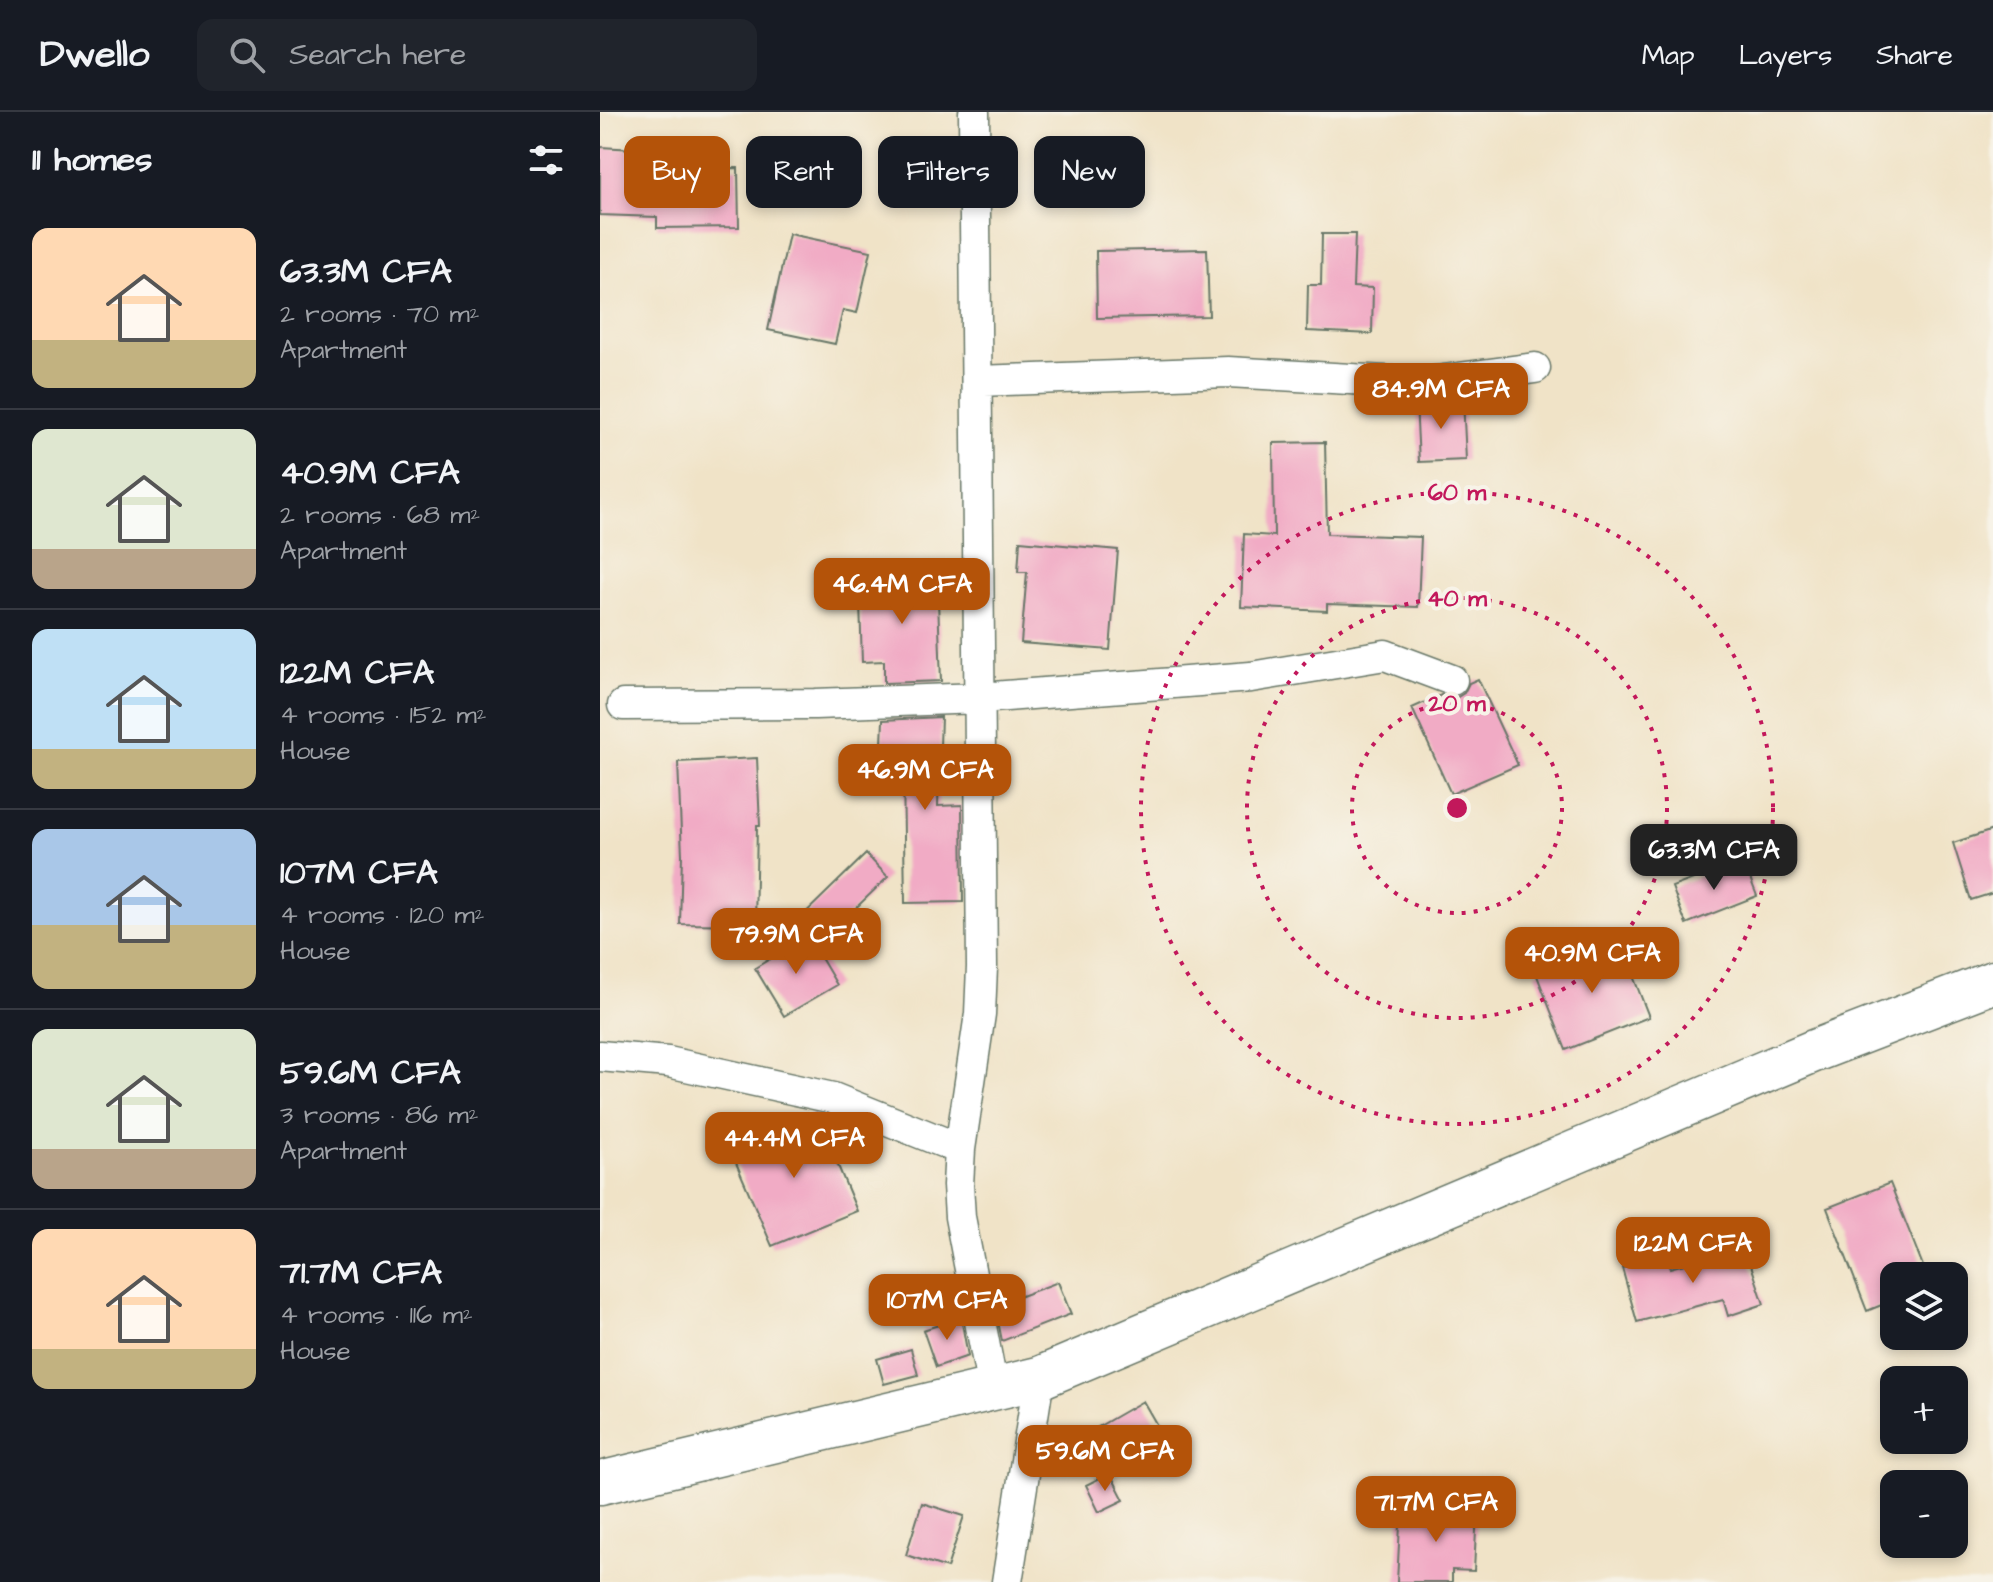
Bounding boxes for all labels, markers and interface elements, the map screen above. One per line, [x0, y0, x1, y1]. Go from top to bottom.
search box [197, 19, 757, 91]
text: Dwello [40, 29, 149, 81]
icon: search [225, 33, 269, 77]
text: Search here [289, 34, 466, 76]
text: Map [1642, 36, 1695, 75]
text: Layers [1739, 36, 1832, 75]
text: Share [1876, 36, 1953, 75]
text: 11 homes [32, 136, 152, 184]
chip: Buy [624, 136, 730, 208]
chip: Rent [746, 136, 862, 208]
chip: Filters [878, 136, 1018, 208]
chip: New [1034, 136, 1145, 208]
icon: filters [524, 138, 568, 182]
text: 63.3M CFA [280, 248, 452, 296]
icon: home [96, 260, 192, 356]
text: 2 rooms · 70 m² [280, 296, 479, 332]
text: Apartment [280, 332, 407, 368]
pin: 84.9M CFA [1349, 363, 1533, 431]
text: 84.9M CFA [1372, 371, 1510, 407]
text: 40.9M CFA [280, 449, 460, 497]
icon: home [96, 461, 192, 557]
text: 60 m [1428, 476, 1487, 510]
text: 2 rooms · 68 m² [280, 497, 480, 533]
text: Apartment [280, 533, 407, 569]
pin: 46.4M CFA [810, 558, 994, 626]
text: 46.4M CFA [832, 566, 972, 602]
text: 40 m [1427, 582, 1487, 616]
text: 122M CFA [280, 649, 434, 697]
icon: home [96, 661, 192, 757]
text: 20 m [1427, 687, 1486, 721]
text: 4 rooms · 152 m² [280, 697, 486, 733]
text: House [280, 733, 351, 769]
pin: 46.9M CFA [833, 744, 1017, 812]
text: 46.9M CFA [856, 752, 994, 788]
centre of rings [1443, 794, 1471, 822]
pin: 63.3M CFA [1622, 824, 1806, 892]
text: 63.3M CFA [1648, 832, 1780, 868]
text: 107M CFA [280, 849, 438, 897]
icon: home [96, 861, 192, 957]
text: 4 rooms · 120 m² [280, 897, 484, 933]
pin: 79.9M CFA [704, 908, 888, 976]
text: 79.9M CFA [729, 916, 863, 952]
pin: 40.9M CFA [1500, 927, 1684, 995]
text: House [280, 933, 351, 969]
text: 40.9M CFA [1523, 935, 1661, 971]
text: 59.6M CFA [280, 1049, 461, 1097]
icon: home [96, 1061, 192, 1157]
text: 3 rooms · 86 m² [280, 1097, 479, 1133]
pin: 44.4M CFA [702, 1112, 886, 1180]
text: 44.4M CFA [723, 1120, 865, 1156]
text: Apartment [280, 1133, 407, 1169]
pin: 122M CFA [1610, 1217, 1776, 1285]
text: 122M CFA [1634, 1225, 1752, 1261]
text: 71.7M CFA [280, 1249, 442, 1297]
icon: home [96, 1261, 192, 1357]
map controls [1880, 1262, 1968, 1558]
button: layers [1880, 1262, 1968, 1350]
pin: 107M CFA [864, 1274, 1030, 1342]
text: 107M CFA [887, 1282, 1007, 1318]
text: 4 rooms · 116 m² [280, 1297, 473, 1333]
text: House [280, 1333, 351, 1369]
button: + [1880, 1366, 1968, 1454]
pin: 59.6M CFA [1013, 1425, 1197, 1493]
text: 59.6M CFA [1036, 1433, 1174, 1469]
button: − [1880, 1470, 1968, 1558]
pin: 71.7M CFA [1344, 1476, 1528, 1544]
text: 71.7M CFA [1374, 1484, 1498, 1520]

